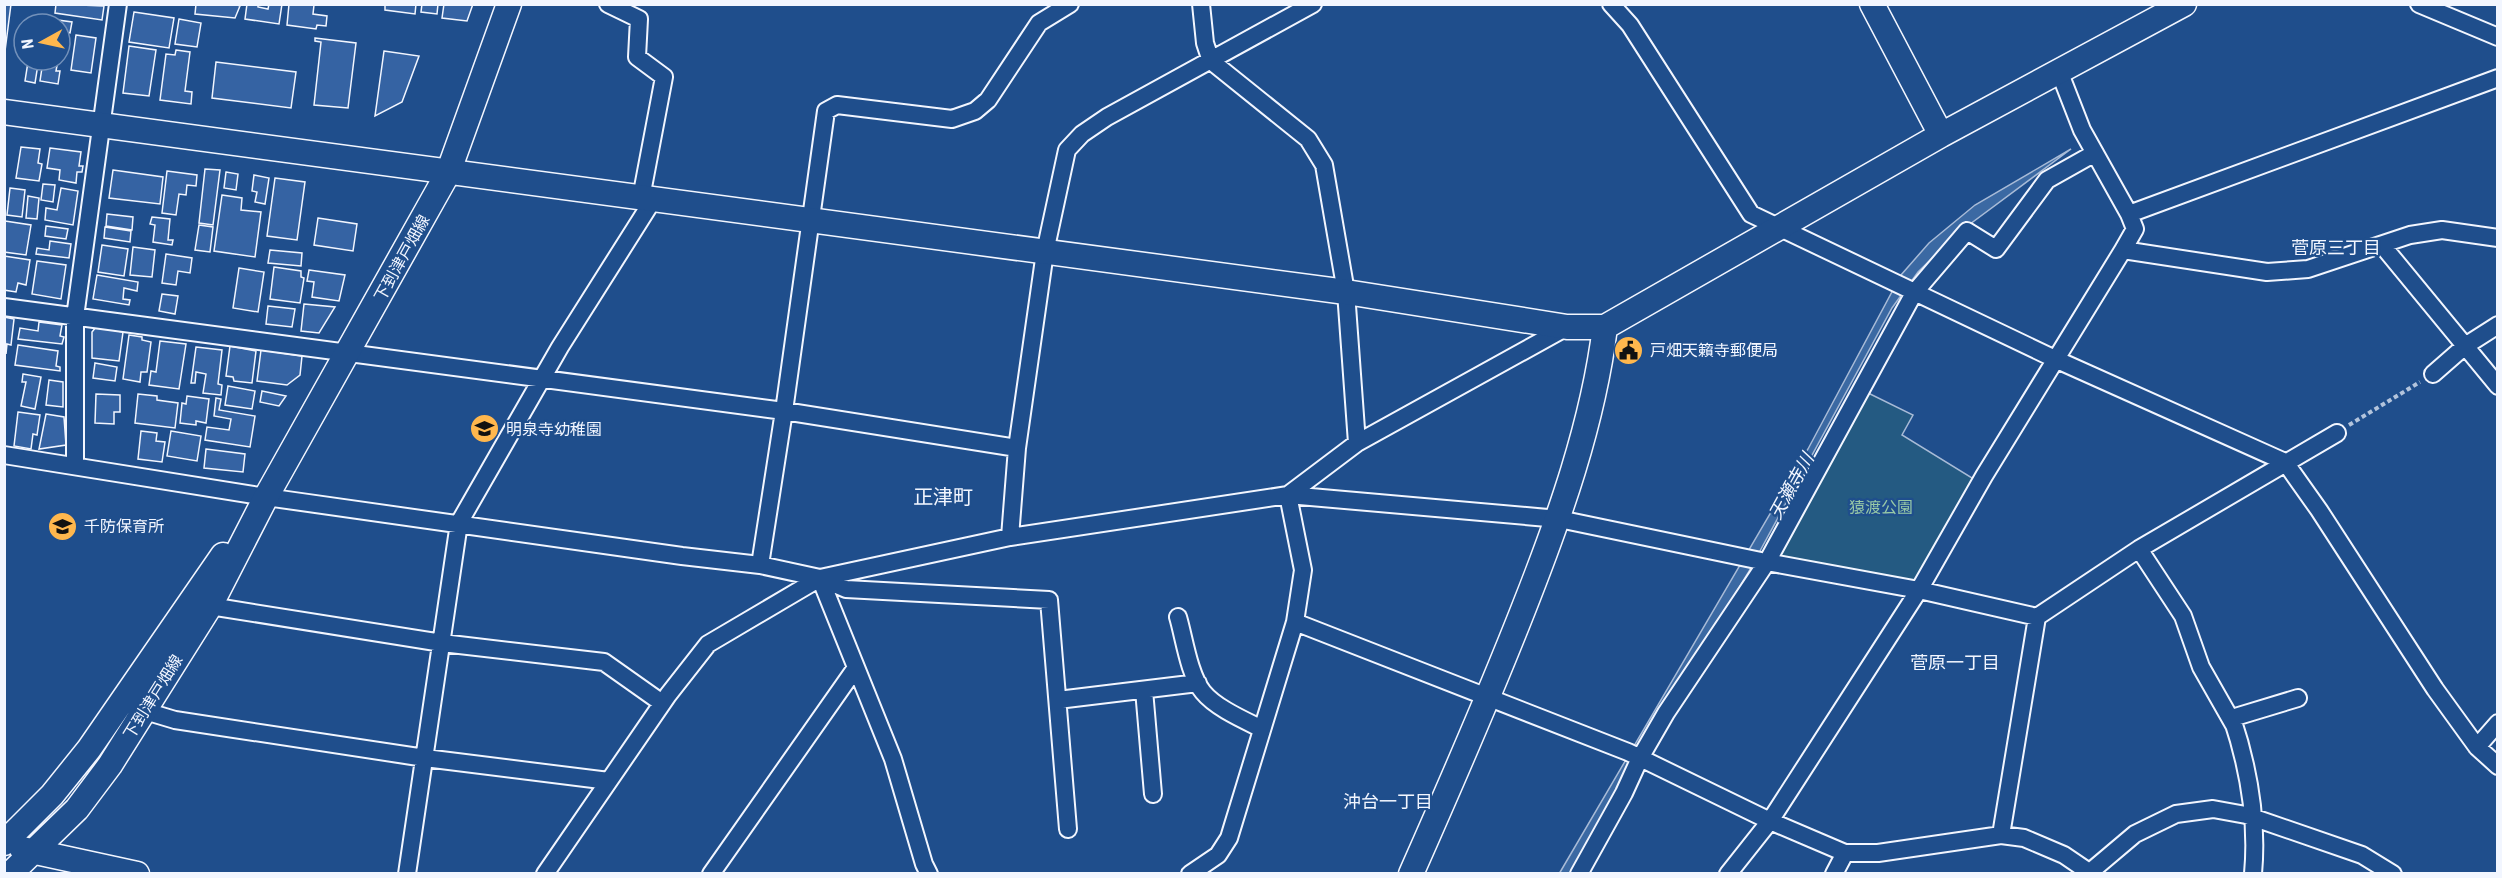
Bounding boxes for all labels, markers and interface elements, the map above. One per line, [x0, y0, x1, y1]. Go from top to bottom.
north arrow [12, 12, 72, 72]
text: N [18, 38, 38, 50]
street label: 下到津戸畑線 [370, 211, 434, 305]
district label: 菅原三丁目 [2291, 237, 2381, 258]
public building icon: 戸畑天籟寺郵便局 [1613, 334, 1645, 366]
place label: 戸畑天籟寺郵便局 [1650, 341, 1778, 360]
school or university icon: 明泉寺幼稚園 [469, 413, 501, 445]
place label: 明泉寺幼稚園 [506, 420, 602, 439]
water label: 天瀬寺川 [1764, 448, 1819, 523]
district label: 正津町 [913, 485, 973, 509]
park label: 猿渡公園 [1849, 498, 1913, 517]
school or university icon: 千防保育所 [47, 510, 79, 542]
place label: 千防保育所 [84, 517, 164, 536]
street label: 下到津戸畑線 [120, 651, 186, 743]
district label: 菅原一丁目 [1910, 652, 2000, 673]
district label: 沖台一丁目 [1343, 791, 1433, 812]

